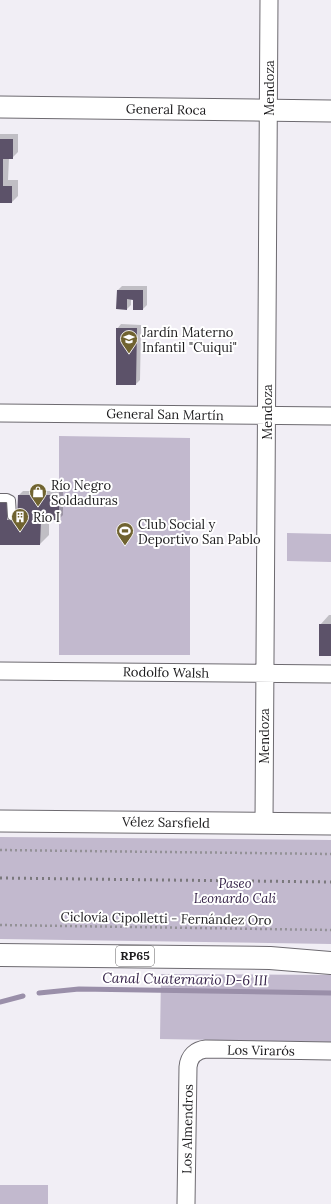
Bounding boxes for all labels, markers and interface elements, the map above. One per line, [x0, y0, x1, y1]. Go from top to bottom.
street label: Mendoza [261, 60, 278, 116]
street label: General Roca [126, 100, 207, 119]
place label: Jardín Materno Infantil "Cuiqui" [141, 324, 237, 356]
school or university icon: Jardín Materno Infantil "Cuiqui" [119, 329, 139, 354]
street label: Mendoza [259, 384, 276, 440]
street label: General San Martín [106, 405, 224, 424]
place label: Río Negro Soldaduras [51, 477, 118, 509]
shop icon: Río Negro Soldaduras [28, 482, 48, 507]
building icon: Río I [10, 507, 30, 532]
place label: Río I [33, 509, 60, 526]
place label: Club Social y Deportivo San Pablo [138, 516, 261, 548]
sports icon: Club Social y Deportivo San Pablo [115, 521, 135, 546]
street label: Rodolfo Walsh [123, 663, 210, 682]
street label: Mendoza [256, 708, 273, 764]
street label: Vélez Sarsfield [121, 813, 210, 832]
park label: Paseo Leonardo Cali [194, 875, 277, 907]
street label: Ciclovía Cipolletti - Fernández Oro [61, 908, 272, 929]
road number: RP65 [116, 946, 154, 966]
water label: Canal Cuaternario D-6 III [102, 969, 268, 989]
street label: Los Virarós [227, 1041, 295, 1060]
street label: Los Almendros [178, 1084, 197, 1174]

